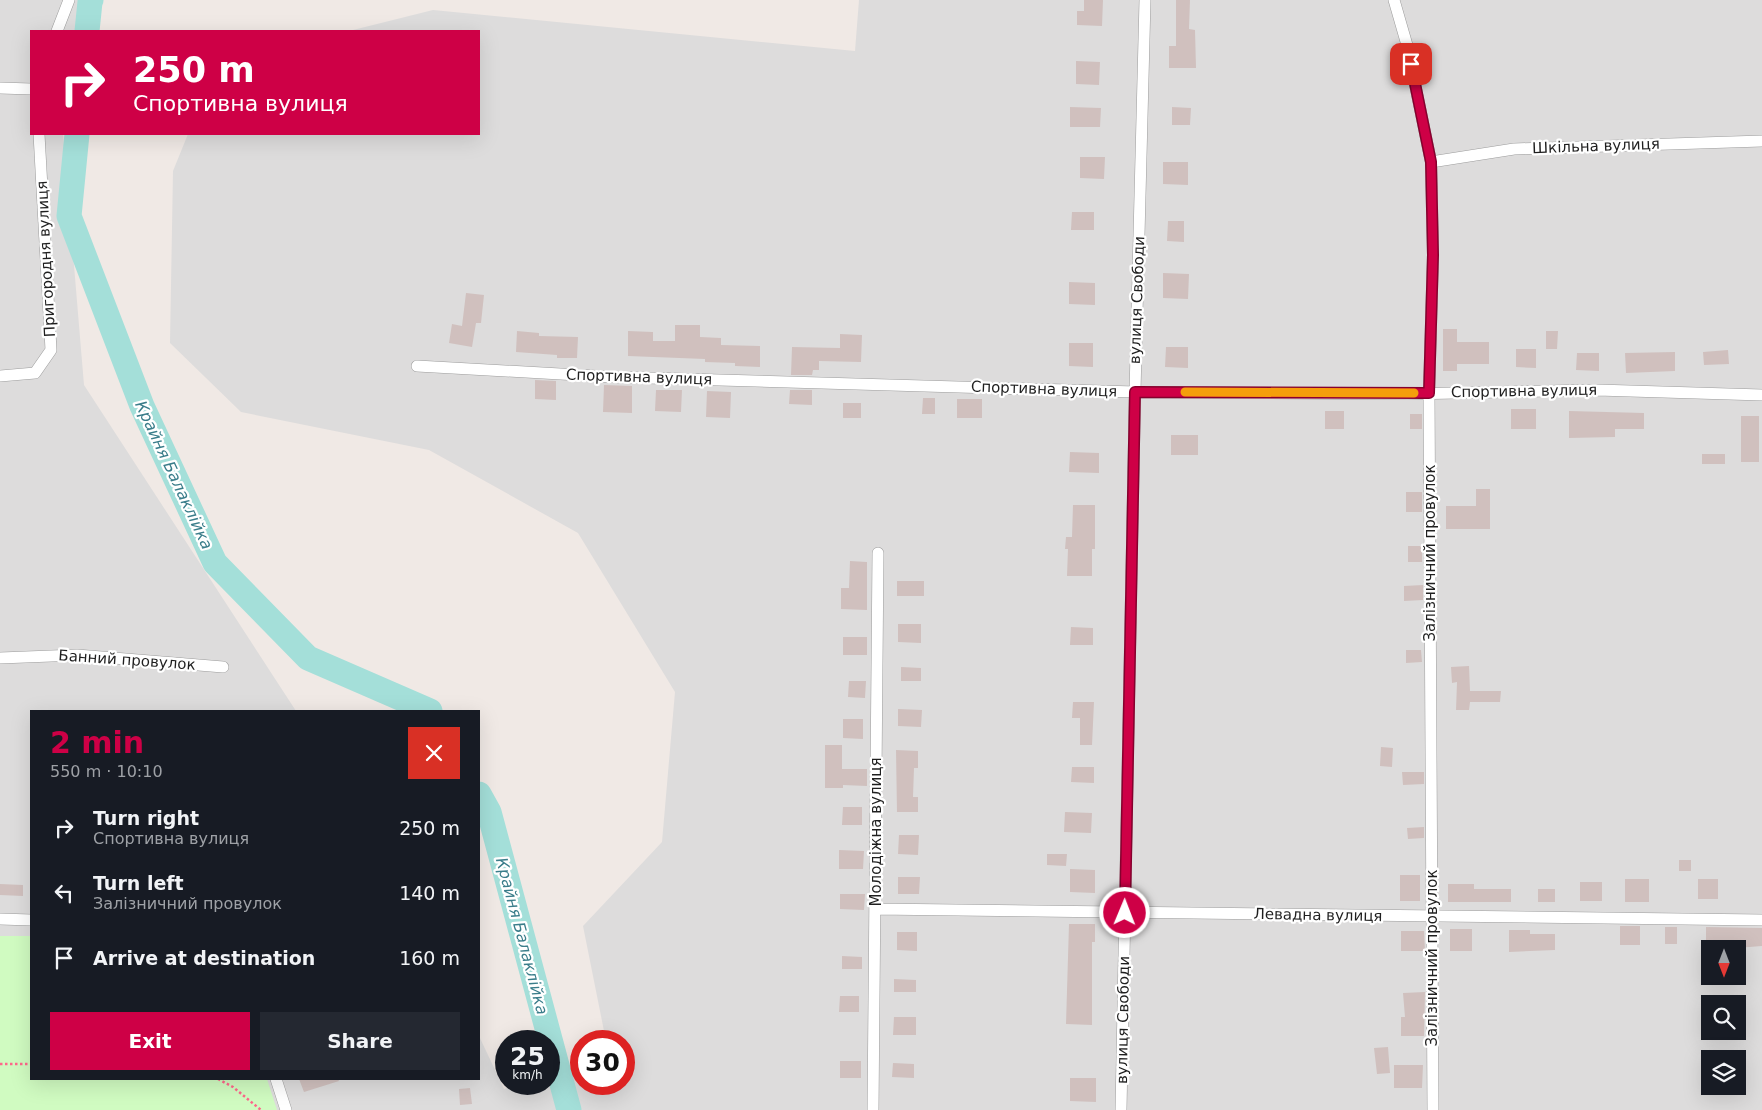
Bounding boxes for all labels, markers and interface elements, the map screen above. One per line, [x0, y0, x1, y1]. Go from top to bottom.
pin [1390, 43, 1432, 85]
icon: right [50, 50, 115, 115]
text: 250 m [133, 50, 255, 90]
icon: arrive [1397, 50, 1425, 78]
text: Спортивна вулиця [133, 91, 348, 116]
street label: Шкільна вулиця [1532, 135, 1660, 157]
street label: Пригородня вулиця [33, 180, 59, 338]
street label: вулиця Свободи [1126, 236, 1148, 364]
street label: Спортивна вулиця [566, 365, 712, 389]
street label: Спортивна вулиця [971, 377, 1117, 401]
street label: Спортивна вулиця [1451, 381, 1597, 401]
water label: Крайня Балаклійка [131, 398, 217, 552]
street label: Залізничний провулок [1421, 464, 1439, 642]
street label: Банний провулок [58, 646, 196, 674]
text: 2 min [50, 725, 144, 760]
button: close [408, 727, 460, 779]
street label: Молодіжна вулиця [867, 758, 885, 907]
text: 550 m · 10:10 [50, 762, 163, 781]
text: Turn right [93, 807, 199, 829]
icon: right [50, 814, 78, 842]
text: 250 m [399, 817, 460, 839]
text: Спортивна вулиця [93, 829, 249, 848]
water label: Крайня Балаклійка [492, 855, 552, 1017]
street label: Залізничний провулок [1423, 869, 1441, 1047]
text: Turn left [93, 872, 184, 894]
icon: left [50, 879, 78, 907]
text: 140 m [399, 882, 460, 904]
position arrow [1098, 886, 1150, 938]
text: Залізничний провулок [93, 894, 282, 913]
street label: Левадна вулиця [1253, 905, 1383, 925]
north arrow [1701, 940, 1746, 985]
map controls [1701, 940, 1746, 1095]
icon: arrive [50, 944, 78, 972]
text: Arrive at destination [93, 947, 315, 969]
text: 160 m [399, 947, 460, 969]
street label: вулиця Свободи [1113, 956, 1133, 1084]
button: search [1701, 995, 1746, 1040]
button: Exit [50, 1012, 250, 1070]
button: Share [260, 1012, 460, 1070]
speed limit sign: 30 [570, 1030, 635, 1095]
text: 25 [510, 1042, 545, 1071]
button: layers [1701, 1050, 1746, 1095]
text: km/h [512, 1068, 543, 1082]

